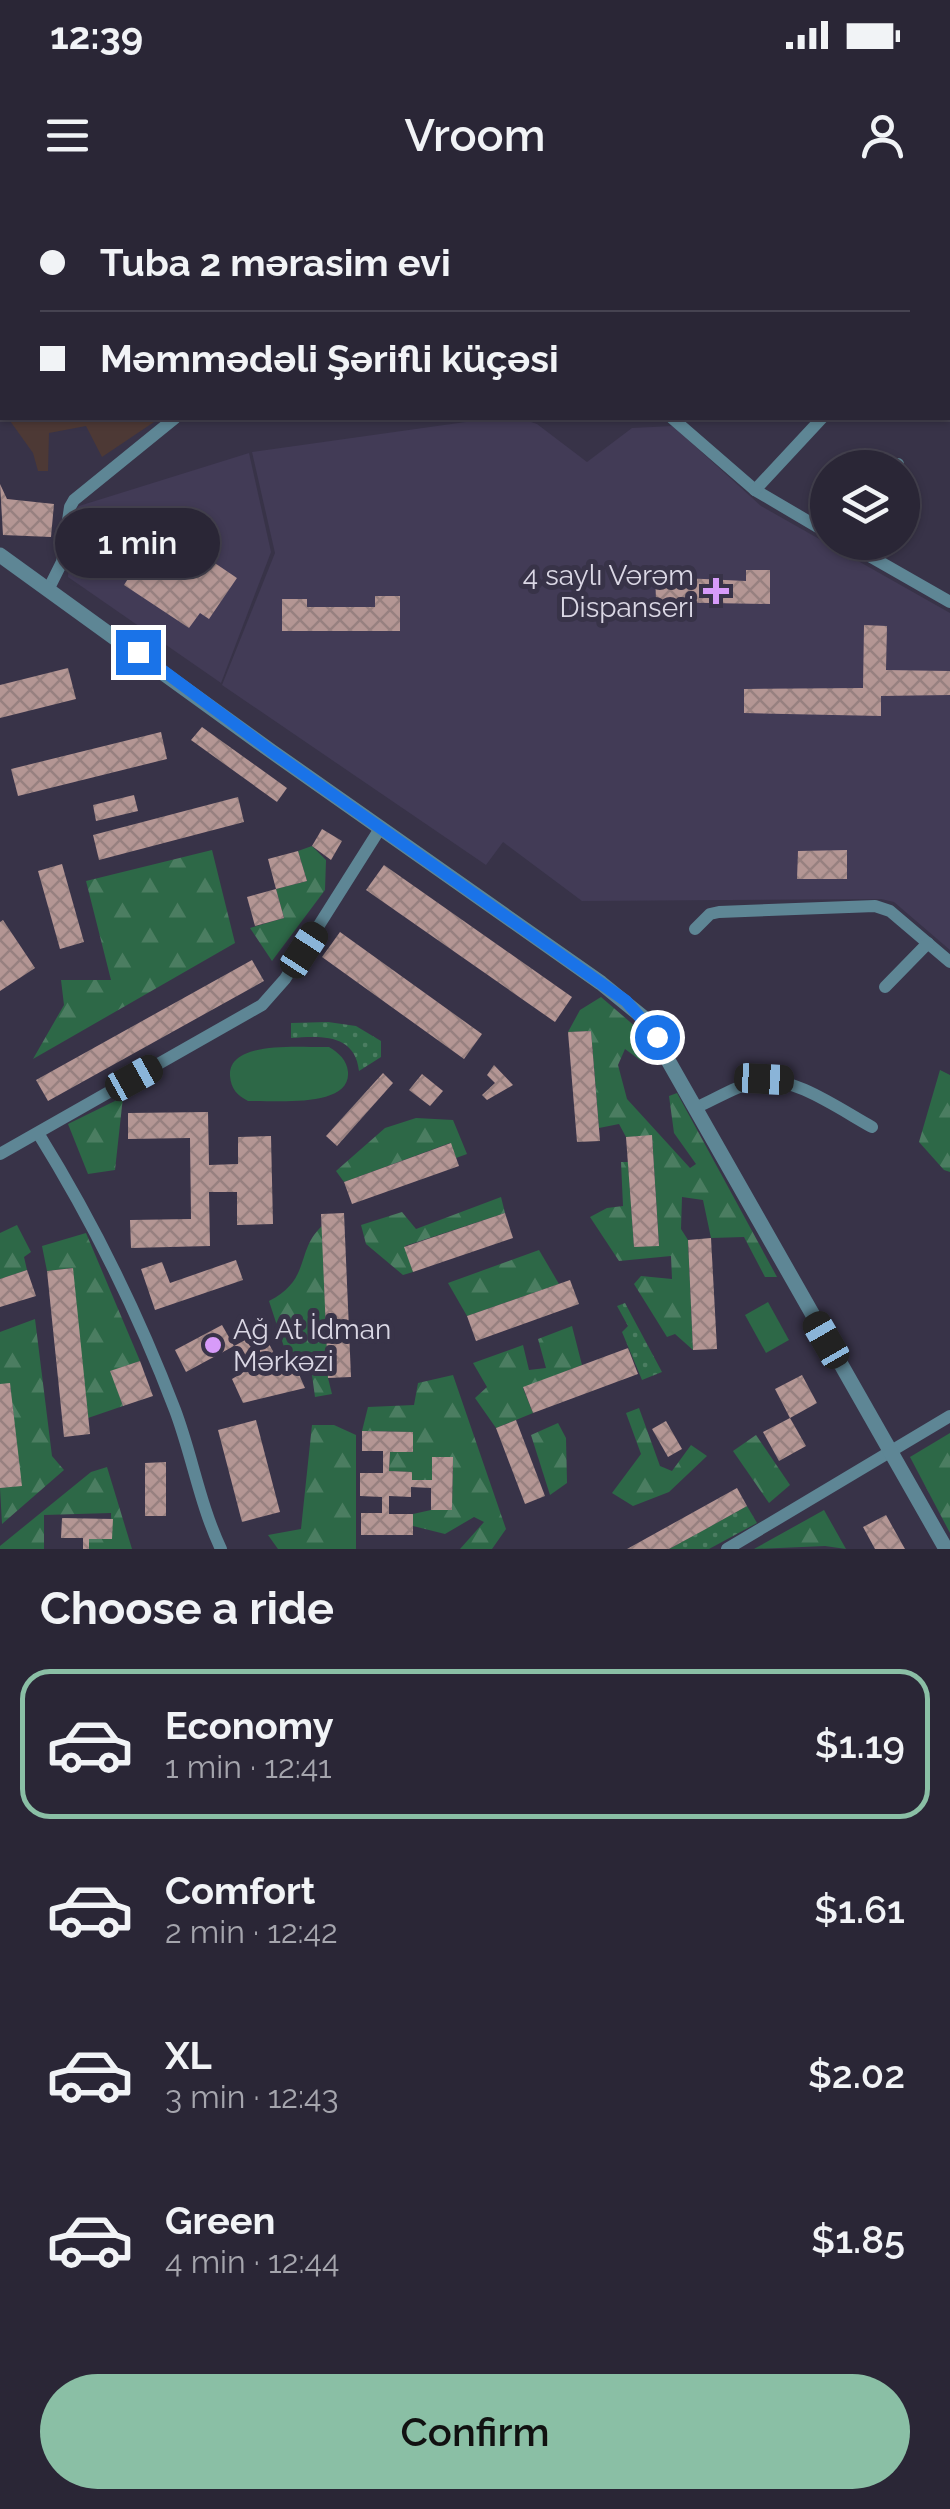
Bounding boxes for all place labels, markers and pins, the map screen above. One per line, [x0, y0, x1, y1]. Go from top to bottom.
place label: 4 saylı Vərəm Dispanseri [523, 559, 694, 624]
marker: 4 saylı Vərəm Dispanseri [703, 578, 729, 604]
place label: Ağ At İdman Mərkəzi [233, 1313, 391, 1378]
marker: Ağ At İdman Mərkəzi [202, 1334, 224, 1356]

